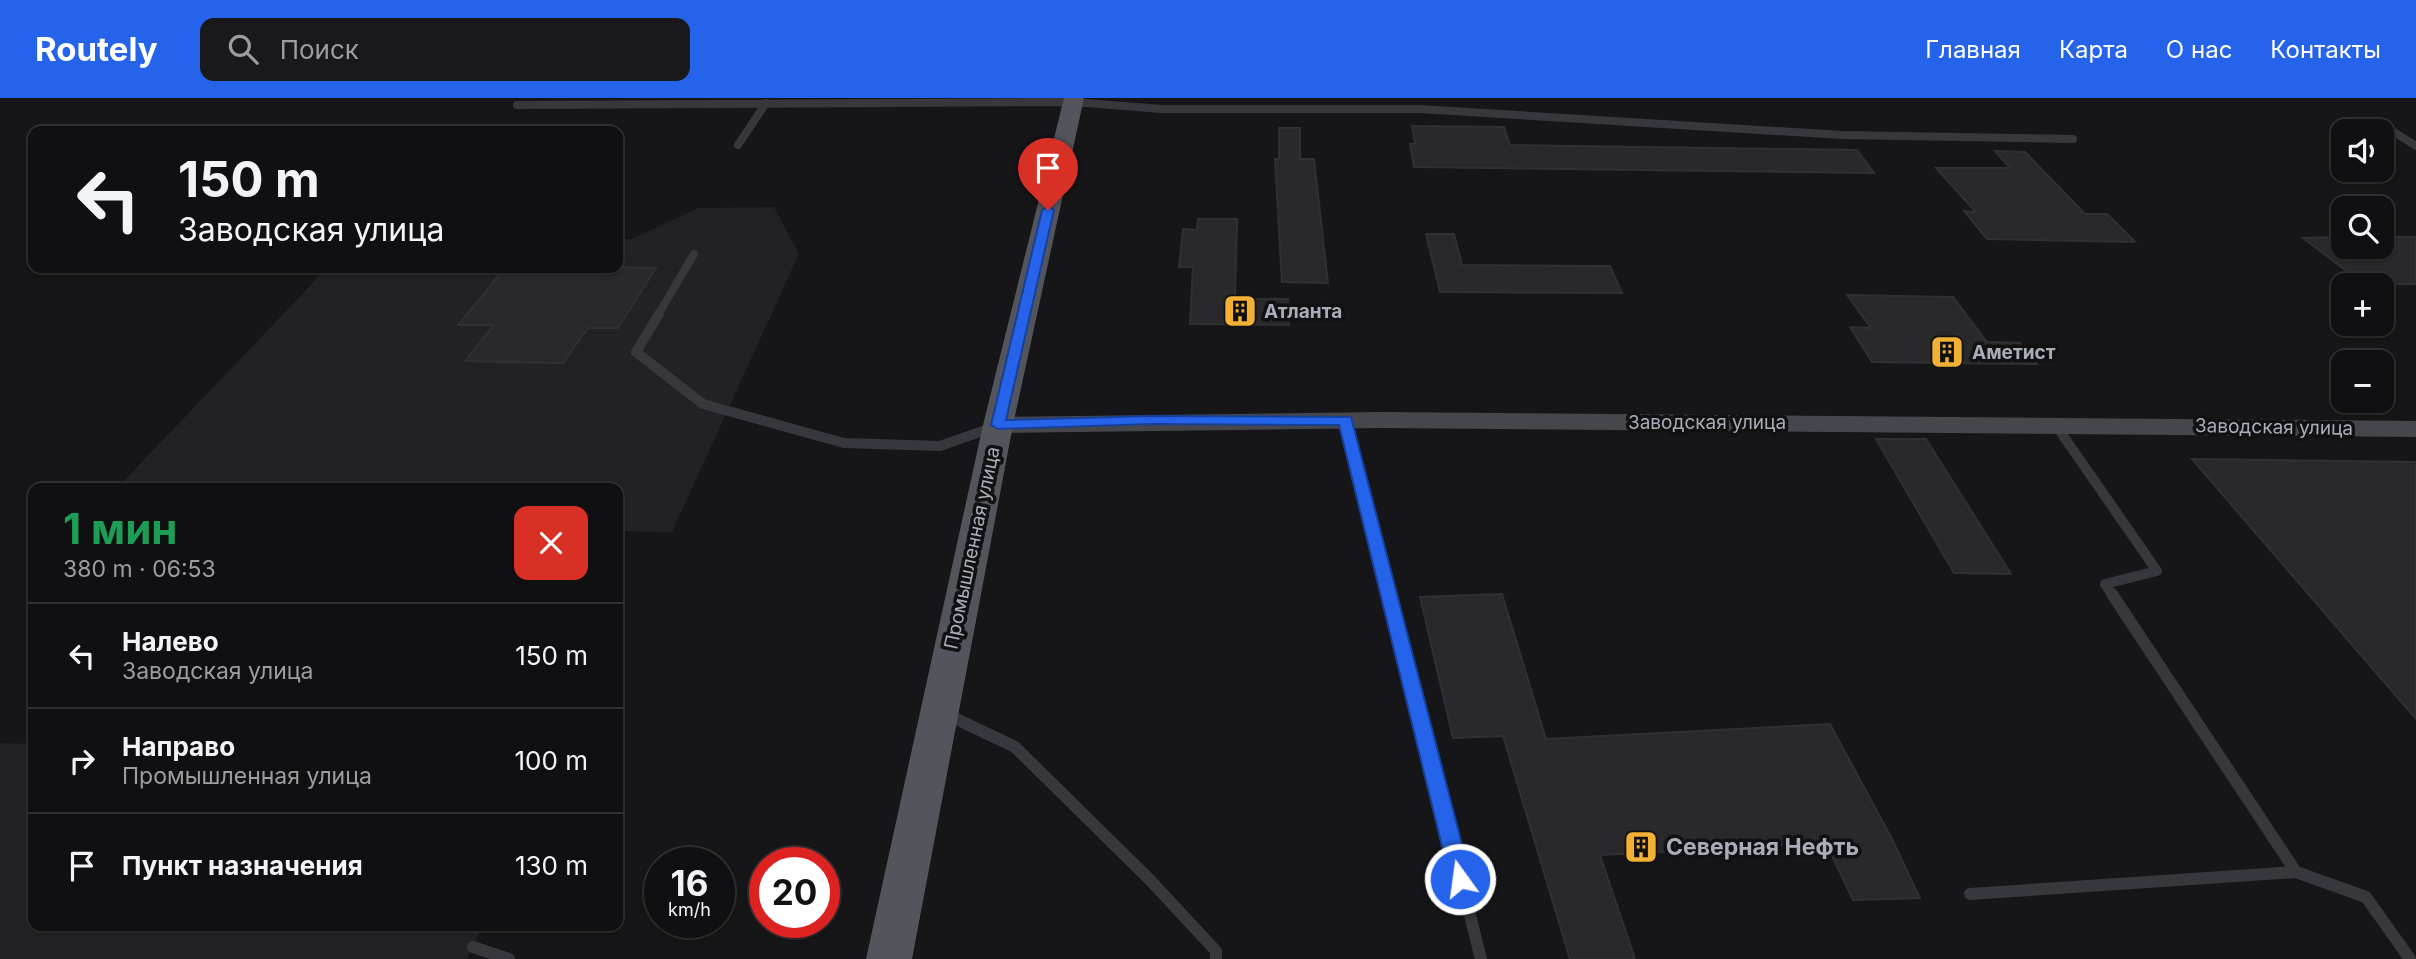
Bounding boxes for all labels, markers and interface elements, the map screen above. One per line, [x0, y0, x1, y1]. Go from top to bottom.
search box [200, 18, 690, 81]
text: Routely [35, 29, 158, 69]
icon: search [224, 30, 262, 68]
text: Поиск [280, 34, 359, 65]
text: Главная [1925, 35, 2021, 64]
text: Карта [2059, 35, 2128, 64]
text: О нас [2166, 35, 2232, 64]
text: Контакты [2270, 35, 2381, 64]
map controls [2331, 119, 2394, 413]
button: sound [2331, 119, 2394, 182]
pin [1018, 138, 1078, 210]
icon: arrive [1029, 149, 1067, 187]
text: 150 m [178, 150, 320, 209]
icon: left [63, 154, 154, 245]
button: search [2331, 196, 2394, 259]
text: Заводская улица [178, 210, 444, 249]
button: + [2331, 273, 2394, 336]
building icon: Атланта [1221, 292, 1259, 330]
place label: Атланта [1264, 300, 1342, 323]
building icon: Аметист [1928, 333, 1966, 371]
place label: Аметист [1972, 341, 2056, 364]
button: − [2331, 350, 2394, 413]
street label: Заводская улица [1628, 411, 1786, 434]
street label: Заводская улица [2195, 414, 2353, 440]
street label: Промышленная улица [939, 445, 1005, 651]
text: 1 мин [63, 503, 177, 554]
button: close [514, 506, 588, 580]
text: 380 m · 06:53 [63, 555, 216, 583]
text: Налево [122, 626, 219, 657]
icon: left [63, 637, 101, 675]
text: 150 m [515, 640, 588, 671]
text: Заводская улица [122, 657, 313, 685]
text: Направо [122, 731, 235, 762]
icon: right [63, 742, 101, 780]
text: 100 m [515, 745, 588, 776]
text: Промышленная улица [122, 762, 372, 790]
building icon: Северная Нефть [1622, 828, 1660, 866]
place label: Северная Нефть [1666, 833, 1859, 861]
position arrow [1423, 842, 1497, 916]
icon: arrive [63, 847, 101, 885]
speed limit sign: 20 [749, 847, 840, 938]
text: Пункт назначения [122, 850, 363, 881]
text: 130 m [515, 850, 588, 881]
text: 16 [671, 862, 708, 904]
text: km/h [668, 899, 711, 920]

